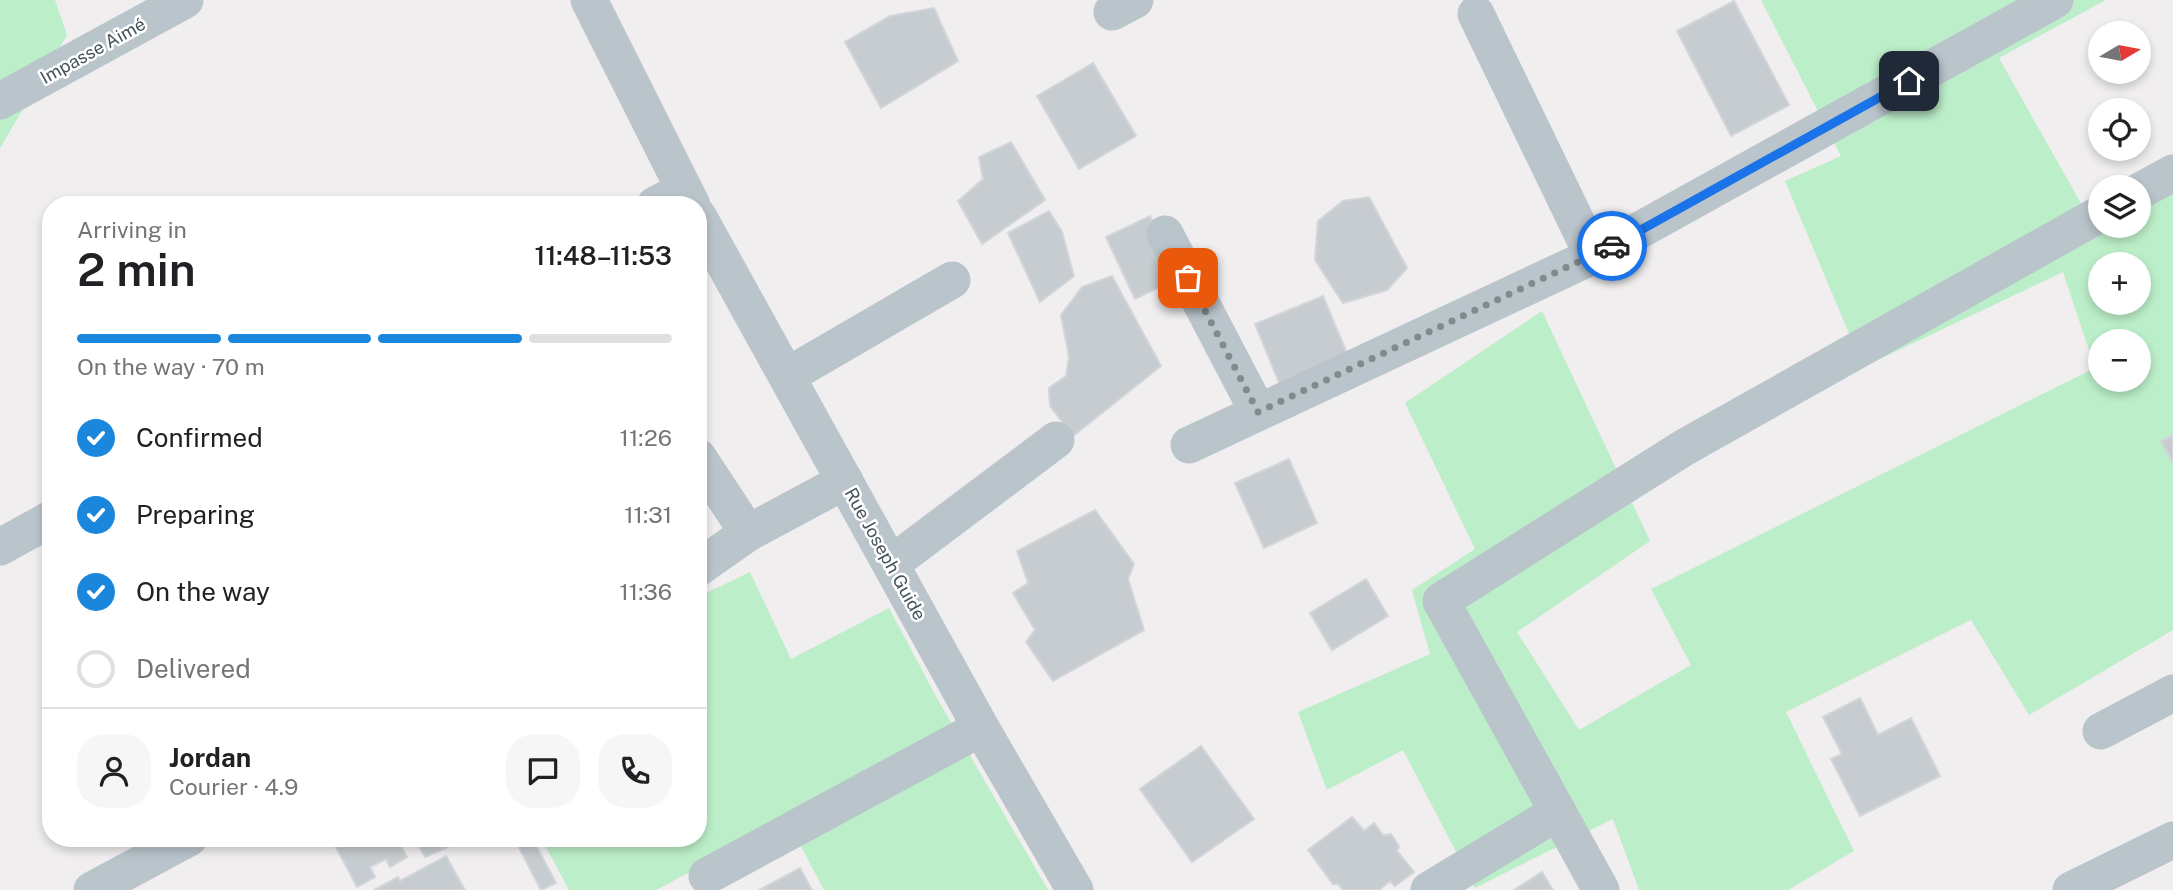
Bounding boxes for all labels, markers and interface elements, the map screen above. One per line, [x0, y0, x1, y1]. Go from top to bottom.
street label: Impasse Aimé [37, 13, 149, 88]
north arrow [2088, 21, 2151, 84]
map controls [2088, 21, 2151, 392]
pin [1879, 51, 1939, 111]
icon: home [1890, 62, 1928, 100]
button: locate [2088, 98, 2151, 161]
button: layers [2088, 175, 2151, 238]
courier [1577, 211, 1647, 281]
text: Arriving in [77, 216, 187, 243]
icon: car [1593, 227, 1631, 265]
text: 11:48–11:53 [535, 240, 672, 271]
text: 2 min [77, 242, 196, 296]
pin [1158, 248, 1218, 308]
button: + [2088, 252, 2151, 315]
icon: bag [1169, 259, 1207, 297]
button: − [2088, 329, 2151, 392]
text: On the way · 70 m [77, 353, 265, 380]
icon: check [77, 419, 115, 457]
text: Confirmed [136, 422, 263, 453]
text: 11:26 [620, 424, 672, 451]
street label: Rue Joseph Guide [840, 484, 930, 624]
icon: check [77, 496, 115, 534]
text: Preparing [136, 499, 255, 530]
text: 11:31 [624, 501, 672, 528]
icon: check [77, 573, 115, 611]
text: On the way [136, 576, 270, 607]
text: 11:36 [619, 578, 672, 605]
text: Delivered [136, 653, 251, 684]
button: person [77, 734, 151, 808]
button: chat [506, 734, 580, 808]
button: phone [598, 734, 672, 808]
text: Jordan [169, 742, 251, 773]
text: Courier · 4.9 [169, 773, 298, 800]

